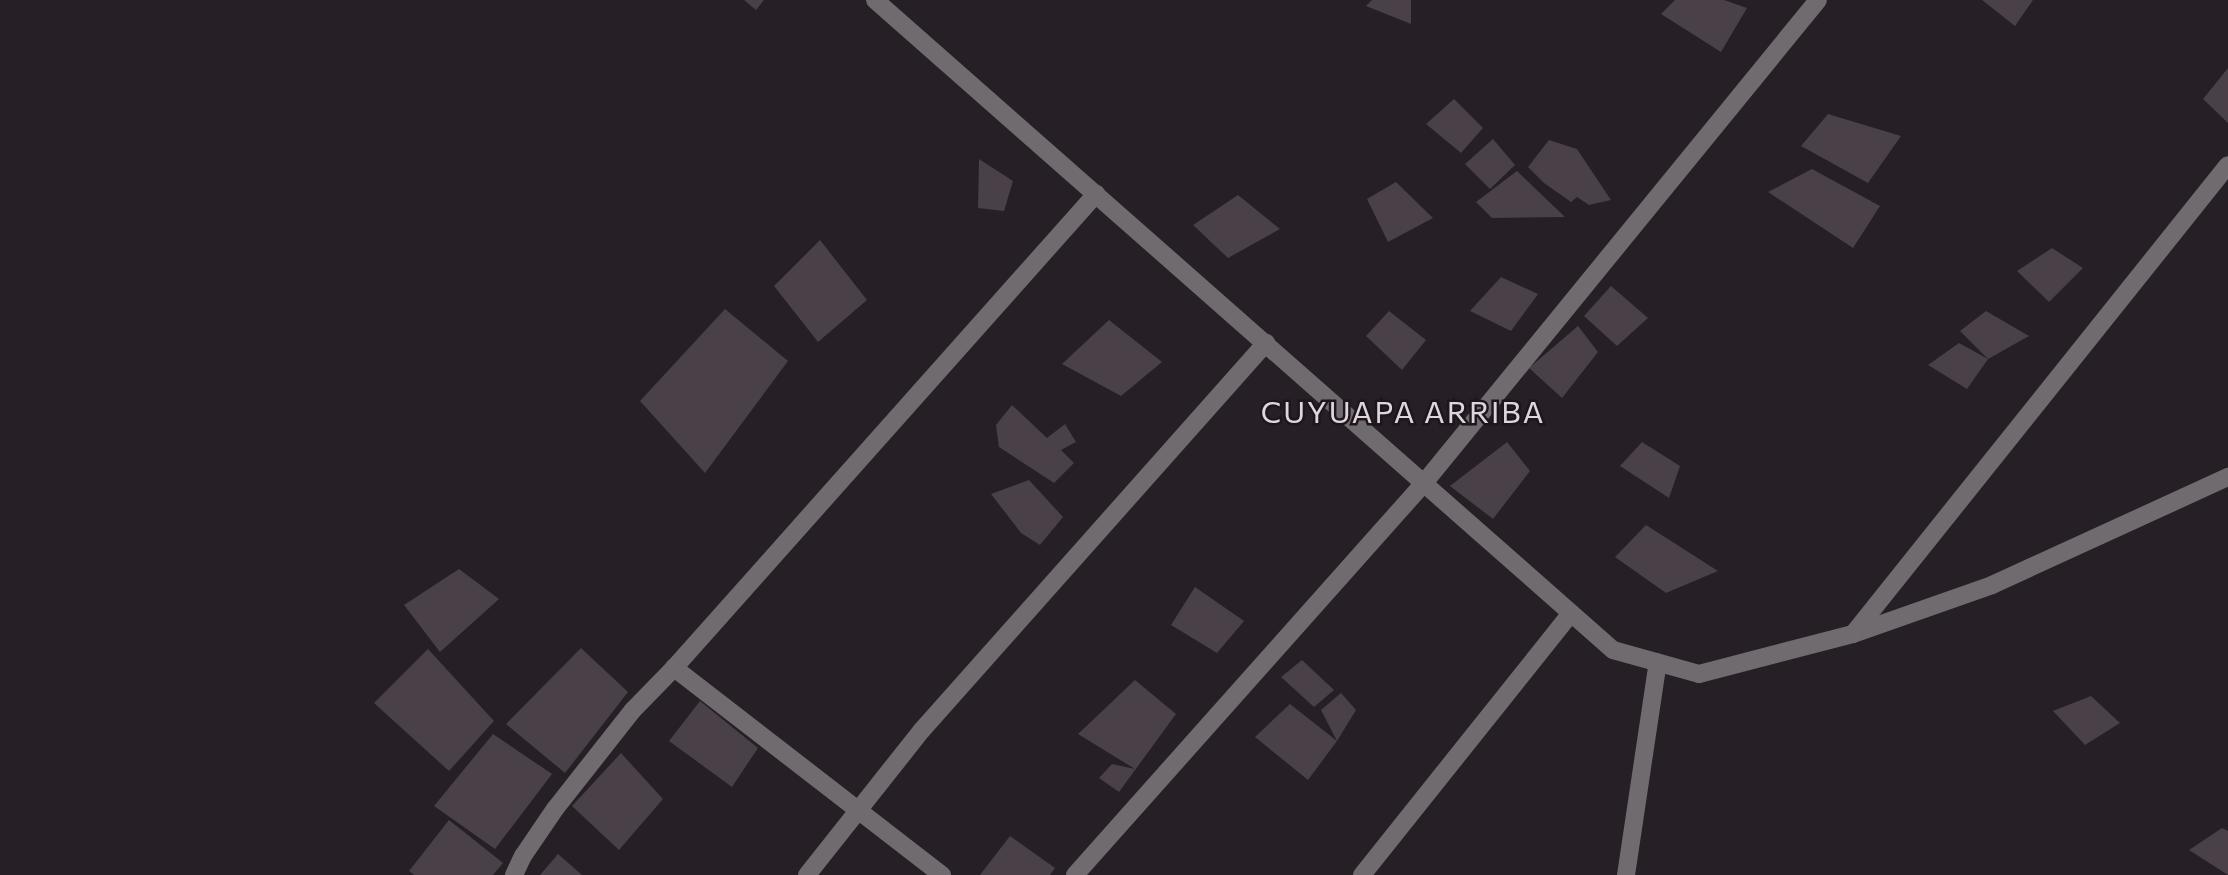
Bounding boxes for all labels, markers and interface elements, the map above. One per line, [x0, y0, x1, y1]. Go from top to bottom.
district label: CUYUAPA ARRIBA [1262, 393, 1544, 429]

